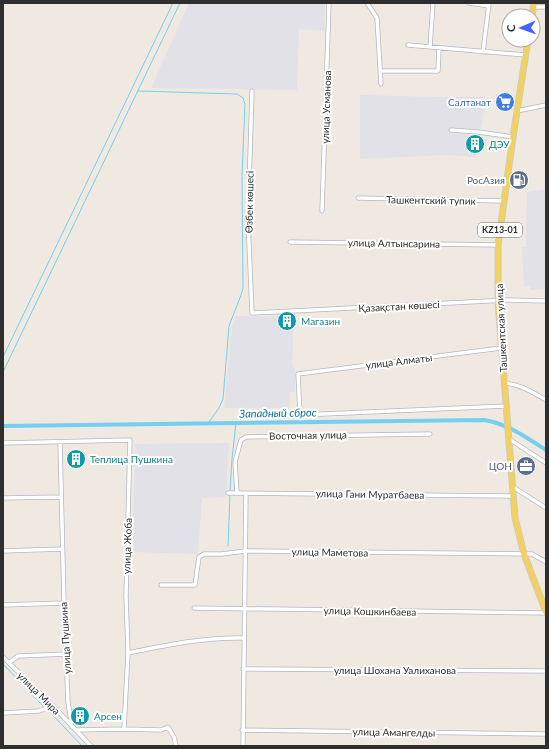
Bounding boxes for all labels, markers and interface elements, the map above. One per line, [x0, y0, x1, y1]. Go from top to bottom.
north arrow [501, 8, 541, 48]
text: С [504, 24, 517, 32]
street label: улица Усманова [319, 70, 333, 144]
supermarket icon: Салтанат [494, 91, 516, 113]
place label: Салтанат [448, 96, 491, 108]
building icon: ДЭУ [464, 133, 486, 155]
place label: ДЭУ [489, 138, 510, 150]
fuel station icon: РосАзия [508, 169, 530, 191]
street label: Өзбек көшесі [242, 171, 256, 233]
place label: РосАзия [467, 174, 505, 186]
street label: Ташкентский тупик [386, 193, 477, 207]
road number: KZ13-01 [478, 223, 522, 237]
street label: улица Алтынсарина [348, 236, 440, 250]
street label: Ташкентская улица [493, 284, 509, 372]
street label: Қазақстан көшесі [358, 298, 440, 314]
building icon: Магазин [276, 310, 298, 332]
place label: Магазин [301, 315, 340, 327]
street label: улица Алматы [365, 351, 433, 371]
water label: Западный сброс [238, 405, 317, 420]
street label: Восточная улица [269, 428, 347, 442]
building icon: Теплица Пушкина [65, 448, 87, 470]
place label: Теплица Пушкина [90, 453, 173, 465]
office icon: ЦОН [515, 455, 537, 477]
place label: ЦОН [489, 460, 512, 472]
street label: улица Гани Муратбаева [316, 487, 424, 501]
street label: улица Жоба [120, 518, 134, 574]
street label: улица Маметова [292, 545, 368, 559]
street label: улица Пушкина [57, 602, 73, 674]
street label: улица Кошкинбаева [324, 604, 416, 618]
street label: улица Шохана Уалиханова [334, 664, 456, 676]
street label: улица Мира [15, 669, 63, 717]
building icon: Арсен [69, 705, 91, 727]
place label: Арсен [94, 710, 122, 722]
street label: улица Амангелды [353, 725, 435, 739]

